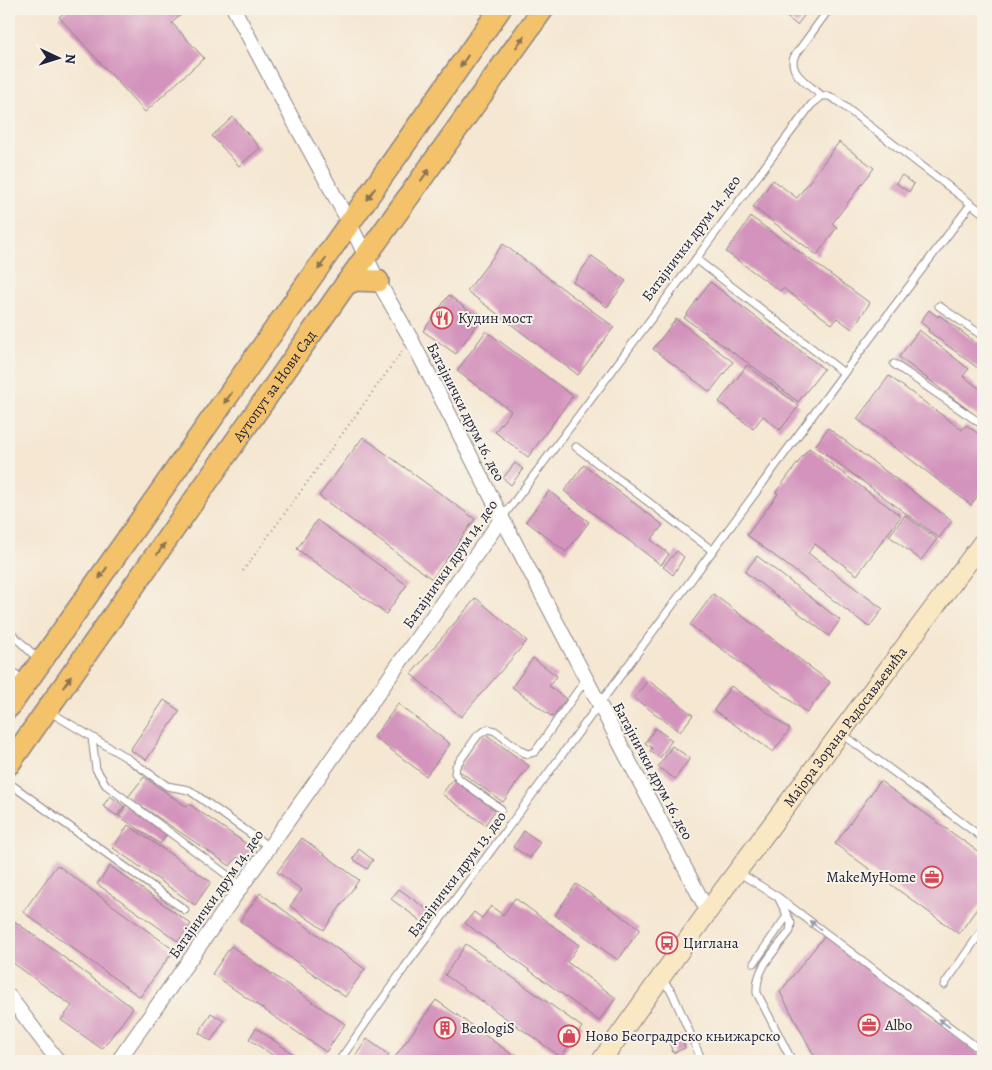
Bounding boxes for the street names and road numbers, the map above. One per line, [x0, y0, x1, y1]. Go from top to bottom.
street label: Батајнички друм 14. део [637, 171, 745, 305]
street label: Аутопут за Нови Сад [228, 326, 321, 446]
street label: Батајнички друм 16. део [422, 339, 510, 485]
street label: Батајнички друм 14. део [398, 496, 502, 632]
street label: Мајора Зорана Радосављевића [779, 642, 912, 811]
street label: Батајнички друм 16. део [608, 699, 698, 843]
street label: Батајнички друм 13. део [403, 807, 511, 941]
street label: Батајнички друм 14. део [164, 826, 268, 962]

